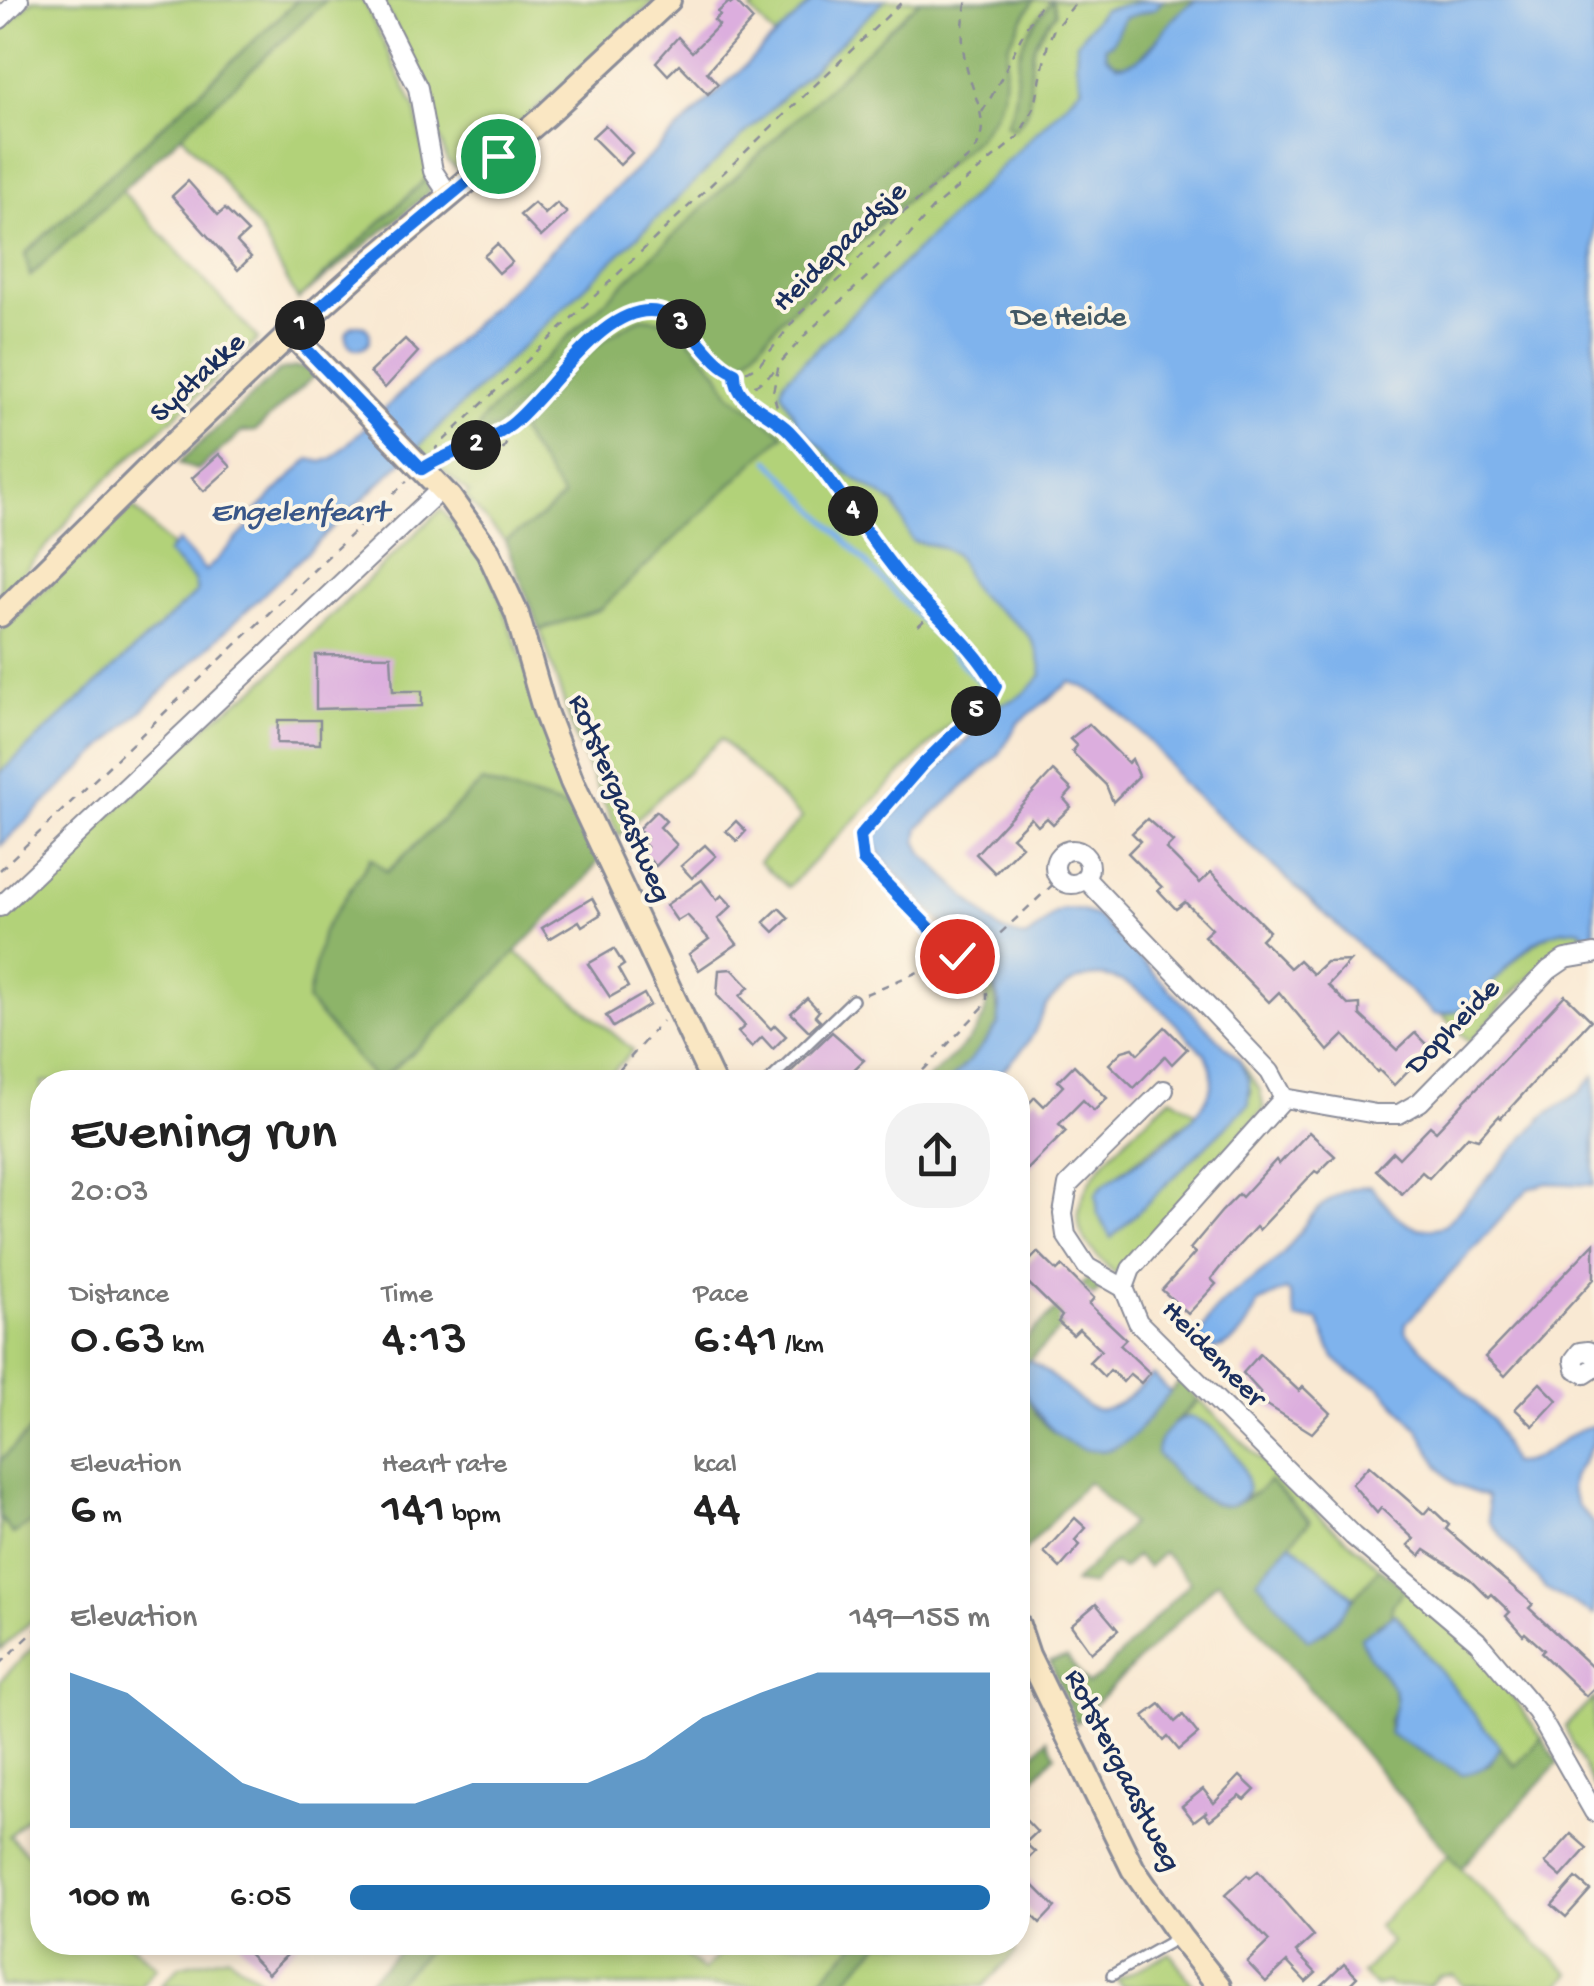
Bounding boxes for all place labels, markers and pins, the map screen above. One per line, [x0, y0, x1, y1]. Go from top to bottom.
pin [456, 114, 541, 199]
pin: 3 [656, 299, 706, 349]
pin: 1 [275, 300, 325, 350]
pin: 2 [451, 420, 501, 470]
pin: 4 [828, 486, 878, 536]
pin: 5 [951, 686, 1001, 736]
pin [915, 914, 1000, 999]

